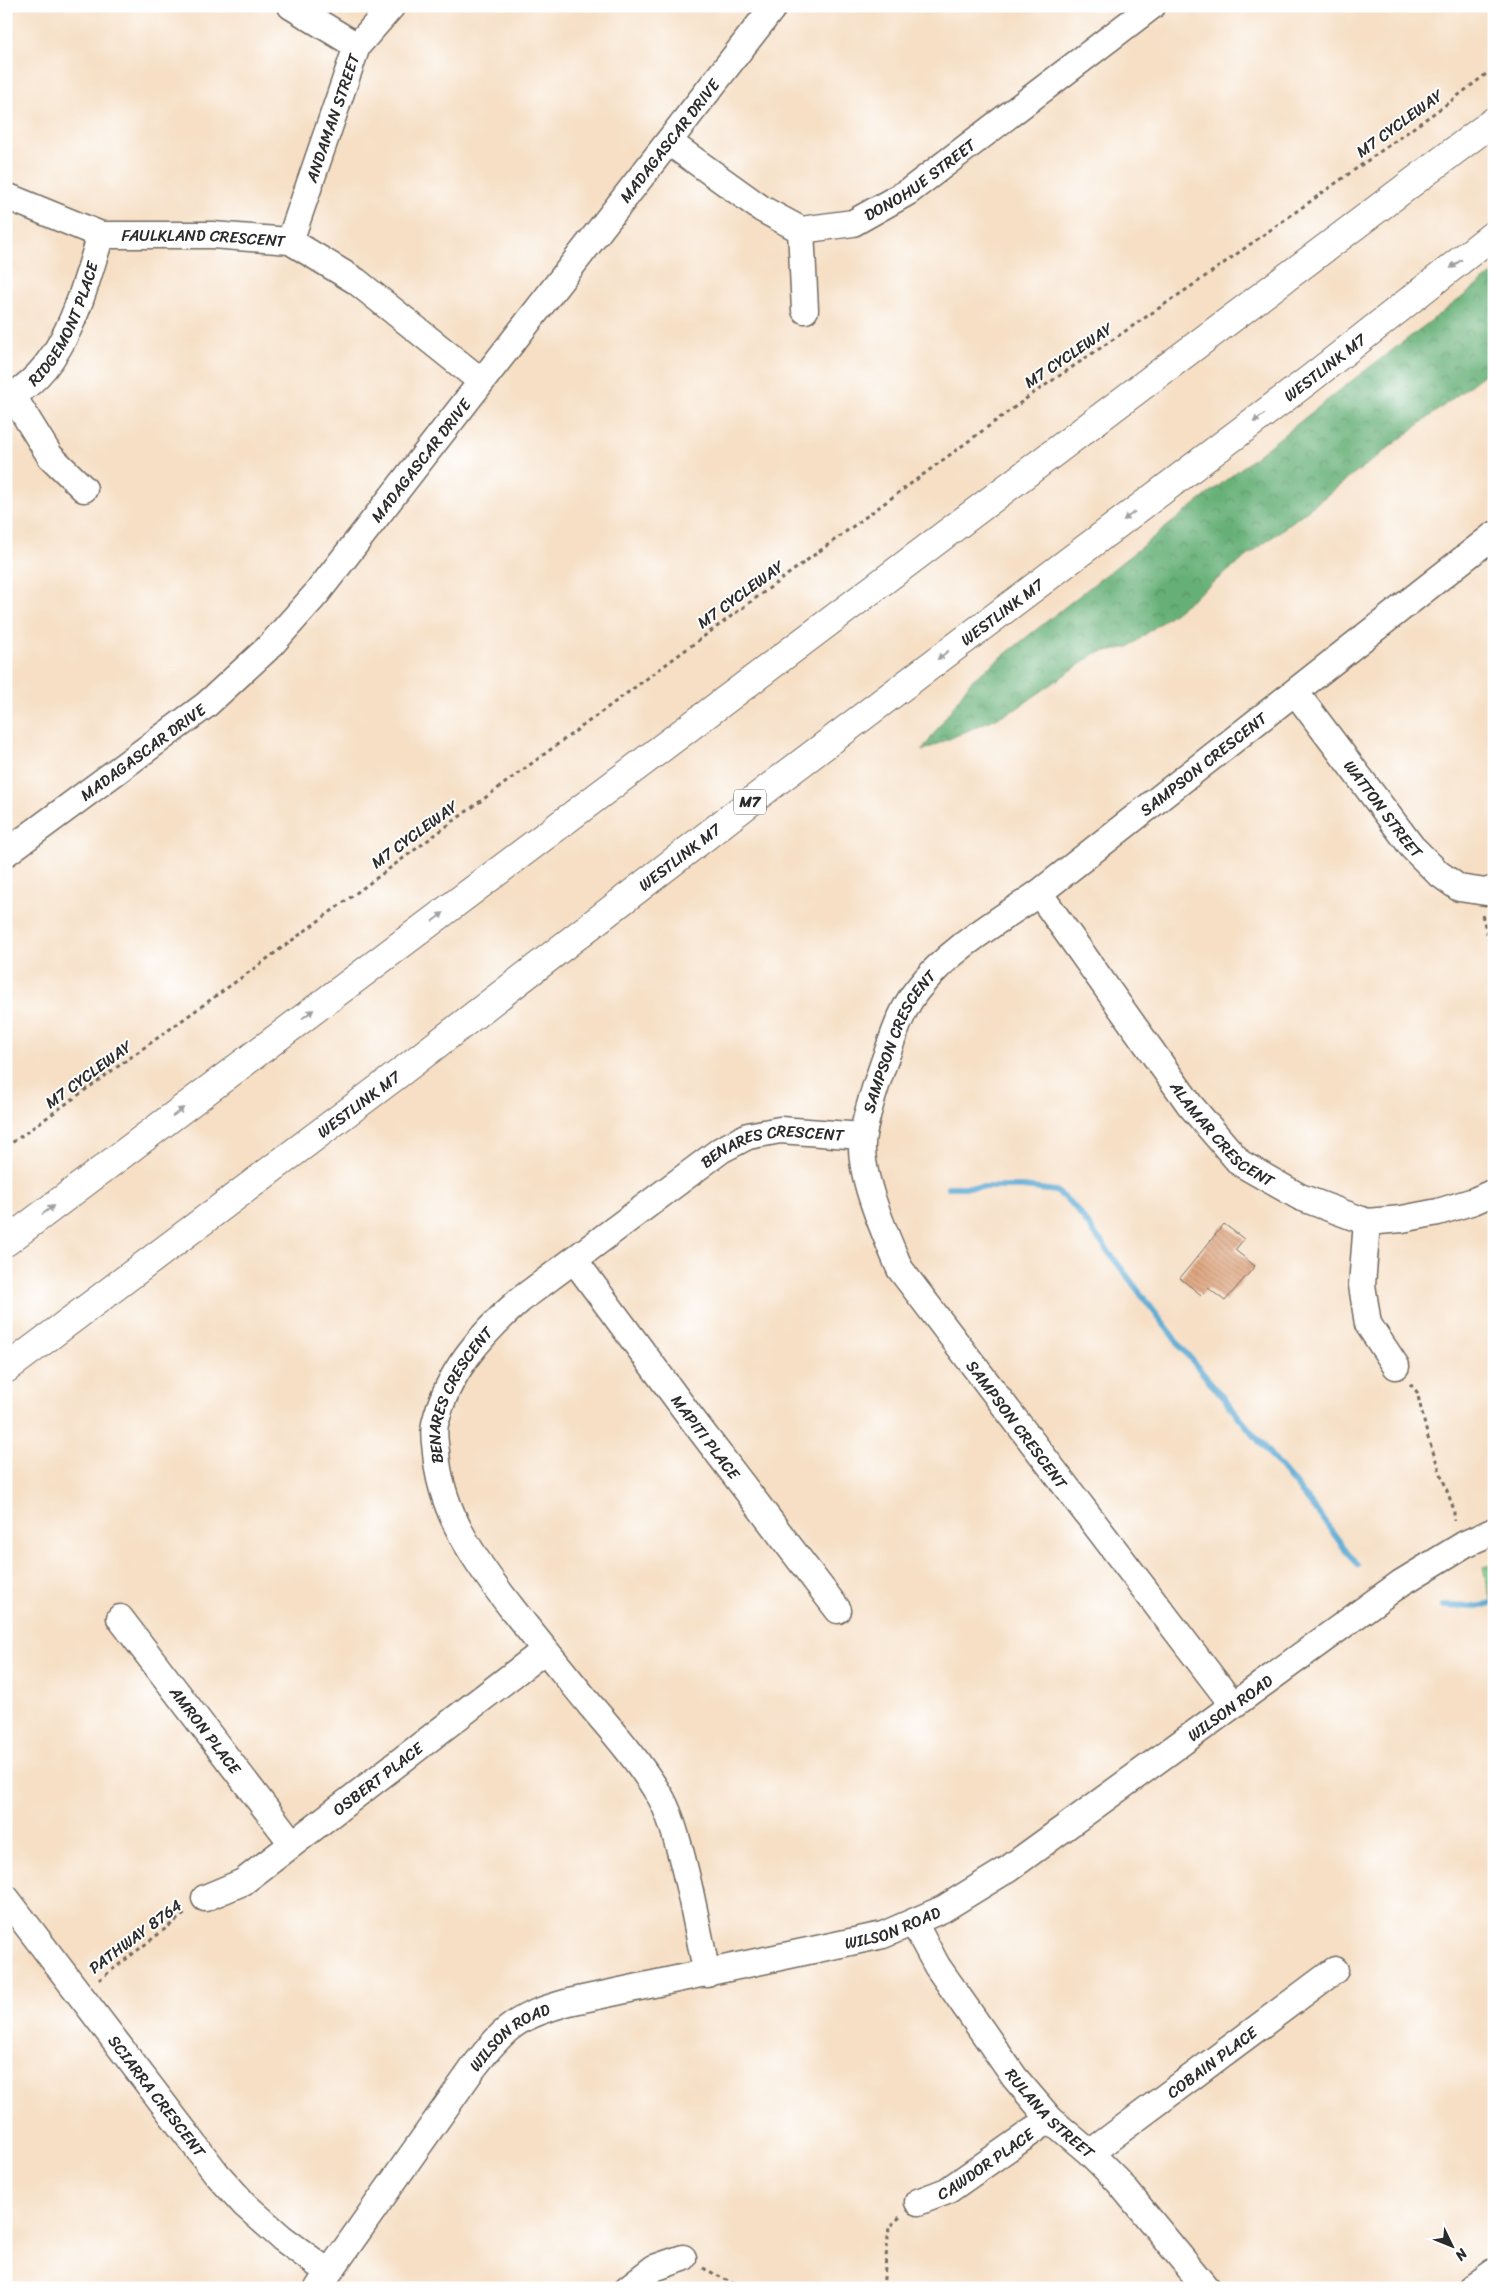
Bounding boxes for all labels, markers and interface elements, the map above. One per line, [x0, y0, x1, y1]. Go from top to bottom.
street label: ANDAMAN STREET [297, 49, 369, 187]
street label: MADAGASCAR DRIVE [612, 72, 728, 209]
street label: M7 CYCLEWAY [1349, 81, 1450, 165]
street label: DONOHUE STREET [858, 131, 983, 229]
street label: FAULKLAND CRESCENT [122, 221, 287, 256]
street label: RIDGEMONT PLACE [21, 257, 107, 393]
one-way arrow [1449, 258, 1462, 269]
street label: M7 CYCLEWAY [1018, 314, 1120, 396]
street label: WESTLINK M7 [1277, 325, 1374, 409]
street label: MADAGASCAR DRIVE [363, 391, 479, 529]
one-way arrow [1252, 413, 1266, 423]
one-way arrow [1122, 511, 1136, 521]
street label: M7 CYCLEWAY [690, 552, 791, 636]
street label: WESTLINK M7 [954, 570, 1051, 654]
one-way arrow [937, 650, 950, 661]
street label: MADAGASCAR DRIVE [74, 695, 213, 809]
street label: SAMPSON CRESCENT [1133, 704, 1275, 824]
street label: WATTON STREET [1336, 753, 1431, 866]
road number: M7 [734, 790, 766, 814]
street label: M7 CYCLEWAY [364, 792, 465, 876]
street label: WESTLINK M7 [632, 815, 728, 899]
one-way arrow [431, 911, 444, 922]
street label: SAMPSON CRESCENT [854, 962, 944, 1116]
one-way arrow [301, 1009, 314, 1020]
street label: M7 CYCLEWAY [38, 1032, 139, 1116]
street label: WESTLINK M7 [311, 1063, 408, 1146]
street label: ALAMAR CRESCENT [1162, 1074, 1281, 1195]
one-way arrow [171, 1107, 185, 1117]
street label: BENARES CRESCENT [694, 1116, 846, 1176]
one-way arrow [41, 1205, 55, 1215]
street label: BENARES CRESCENT [420, 1319, 501, 1465]
street label: SAMPSON CRESCENT [958, 1353, 1076, 1496]
street label: MAPITI PLACE [663, 1388, 748, 1487]
street label: WILSON ROAD [1181, 1666, 1280, 1749]
street label: AMRON PLACE [161, 1679, 249, 1782]
street label: OSBERT PLACE [326, 1734, 431, 1823]
street label: PATHWAY 8764 [82, 1891, 188, 1981]
street label: WILSON ROAD [842, 1898, 946, 1958]
street label: WILSON ROAD [461, 1995, 554, 2078]
street label: COBAIN PLACE [1160, 2018, 1265, 2106]
street label: SCIARRA CRESCENT [100, 2028, 214, 2165]
street label: RULANA STREET [997, 2062, 1102, 2167]
street label: CAWDOR PLACE [933, 2120, 1041, 2208]
north arrow [1428, 2222, 1478, 2272]
text: N [1448, 2242, 1474, 2267]

